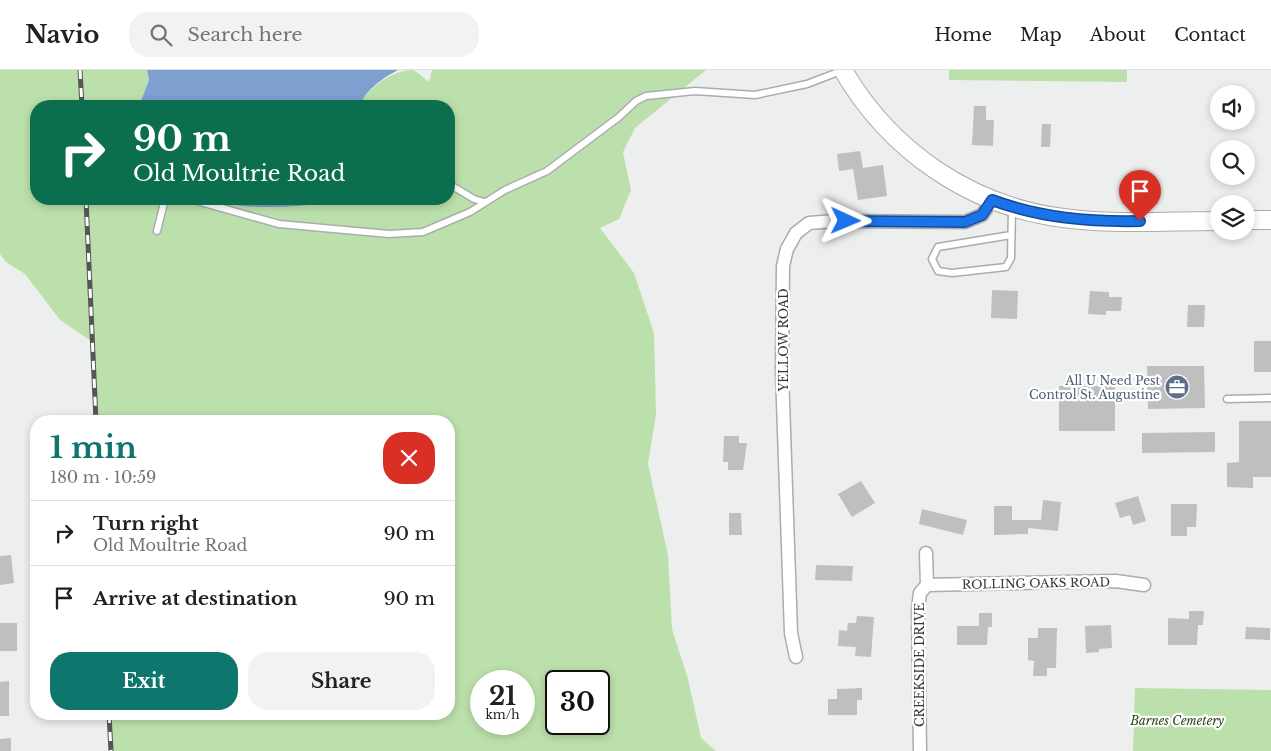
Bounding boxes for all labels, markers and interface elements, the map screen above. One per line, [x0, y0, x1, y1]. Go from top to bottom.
search box [129, 12, 479, 57]
text: Navio [25, 20, 99, 49]
icon: search [147, 21, 175, 49]
text: Search here [187, 23, 302, 46]
text: Home [934, 24, 992, 46]
text: Map [1020, 24, 1062, 46]
text: About [1090, 24, 1146, 46]
text: Contact [1174, 24, 1246, 46]
map controls [1210, 85, 1255, 240]
button: sound [1210, 85, 1255, 130]
text: 90 m [133, 117, 231, 160]
icon: right [50, 120, 115, 185]
button: search [1210, 140, 1255, 185]
text: Old Moultrie Road [133, 160, 345, 187]
pin [1119, 170, 1161, 221]
icon: arrive [1126, 177, 1154, 205]
position arrow [819, 194, 871, 246]
button: layers [1210, 195, 1255, 240]
street label: YELLOW ROAD [776, 288, 791, 393]
place label: All U Need Pest Control St. Augustine [1029, 373, 1160, 402]
office icon: All U Need Pest Control St. Augustine [1164, 374, 1190, 400]
text: 1 min [50, 429, 137, 466]
button: close [383, 432, 435, 484]
text: 180 m · 10:59 [50, 467, 156, 487]
text: Turn right [93, 512, 199, 535]
icon: right [50, 519, 78, 547]
text: 90 m [383, 522, 435, 545]
text: Old Moultrie Road [93, 535, 247, 555]
street label: ROLLING OAKS ROAD [962, 574, 1110, 592]
icon: arrive [50, 584, 78, 612]
text: Arrive at destination [93, 587, 297, 610]
text: 90 m [383, 587, 435, 610]
street label: CREEKSIDE DRIVE [912, 603, 927, 727]
button: Exit [50, 652, 238, 710]
button: Share [248, 652, 435, 710]
speed limit sign: 30 [545, 670, 610, 735]
text: 21 [489, 681, 516, 712]
text: km/h [485, 707, 520, 722]
park label: Barnes Cemetery [1129, 713, 1225, 728]

